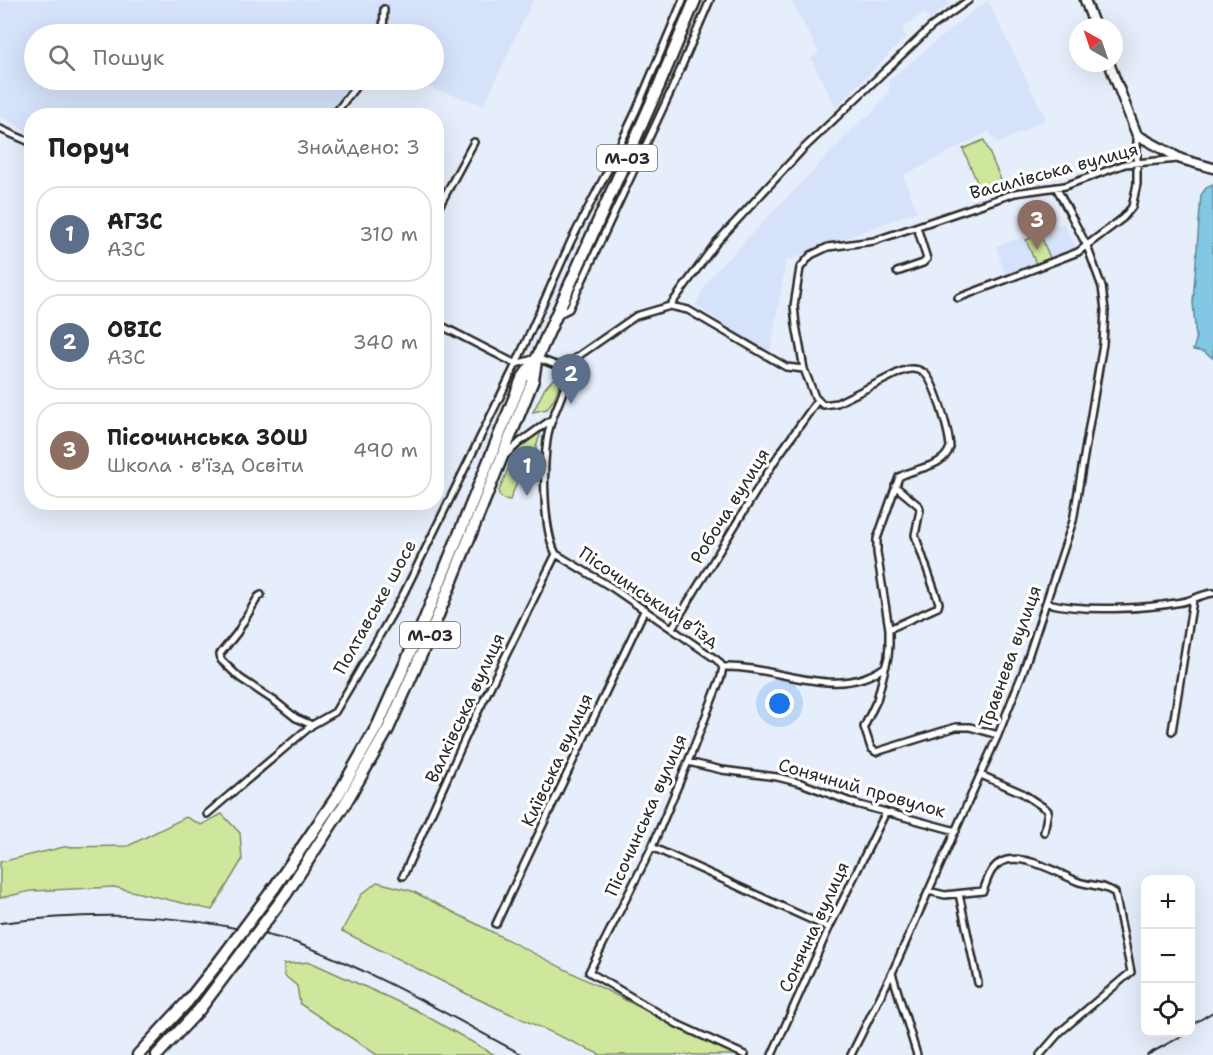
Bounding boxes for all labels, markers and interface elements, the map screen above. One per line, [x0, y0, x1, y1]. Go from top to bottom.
north arrow [1069, 18, 1123, 72]
search box [24, 24, 444, 90]
icon: search [45, 41, 78, 74]
text: Пошук [93, 43, 164, 72]
text: Поруч [48, 130, 130, 165]
text: Знайдено: 3 [297, 134, 420, 160]
street label: Василівська вулиця [967, 137, 1141, 205]
road number: М-03 [597, 145, 657, 171]
pin: 3 [1018, 200, 1056, 250]
text: АГЗС [107, 207, 163, 236]
text: 1 [65, 221, 74, 247]
text: 310 m [359, 221, 418, 247]
text: АЗС [107, 236, 145, 262]
text: ОВІС [107, 315, 162, 344]
text: 2 [63, 329, 77, 355]
text: 340 m [353, 329, 418, 355]
text: АЗС [107, 344, 145, 370]
pin: 2 [552, 354, 590, 404]
text: Пісочинська ЗОШ [107, 423, 308, 452]
text: 3 [63, 437, 77, 463]
text: 490 m [353, 437, 418, 463]
street label: Робоча вулиця [685, 444, 775, 568]
pin: 1 [508, 446, 546, 496]
text: Школа · в'їзд Освіти [107, 452, 304, 478]
street label: Полтавське шосе [328, 535, 422, 679]
street label: Пісочинський в’їзд [574, 541, 724, 653]
street label: Травнева вулиця [973, 582, 1047, 732]
road number: М-03 [400, 622, 460, 648]
street label: Валківська вулиця [420, 629, 510, 787]
your location [765, 689, 794, 718]
street label: Київська вулиця [516, 690, 598, 830]
street label: Пісочинська вулиця [599, 730, 693, 900]
street label: Сонячний провулок [775, 753, 949, 824]
street label: Сонячна вулиця [773, 858, 855, 996]
map controls [1141, 875, 1195, 1037]
button: + [1141, 875, 1195, 929]
button: − [1141, 929, 1195, 983]
button: locate [1141, 983, 1195, 1037]

